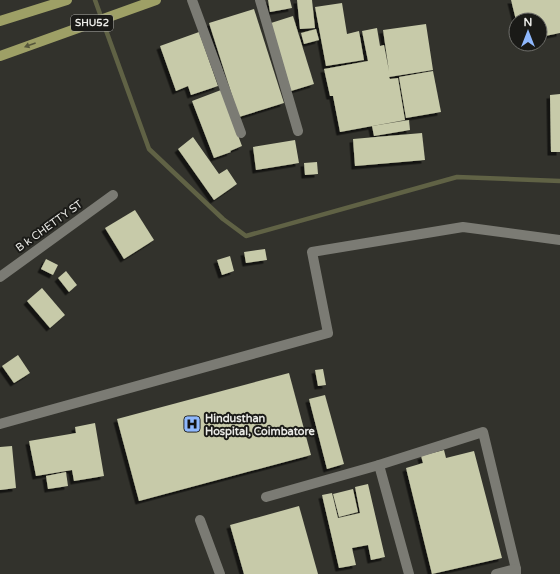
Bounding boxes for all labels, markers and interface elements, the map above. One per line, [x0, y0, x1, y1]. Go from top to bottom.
north arrow [508, 12, 548, 52]
road number: SHU52 [71, 15, 113, 31]
text: N [524, 16, 532, 29]
one-way arrow [24, 42, 36, 48]
street label: B k CHETTY ST [13, 197, 85, 255]
place label: Hindusthan Hospital, Coimbatore [205, 412, 315, 439]
hospital icon: Hindusthan Hospital, Coimbatore [182, 414, 202, 434]

